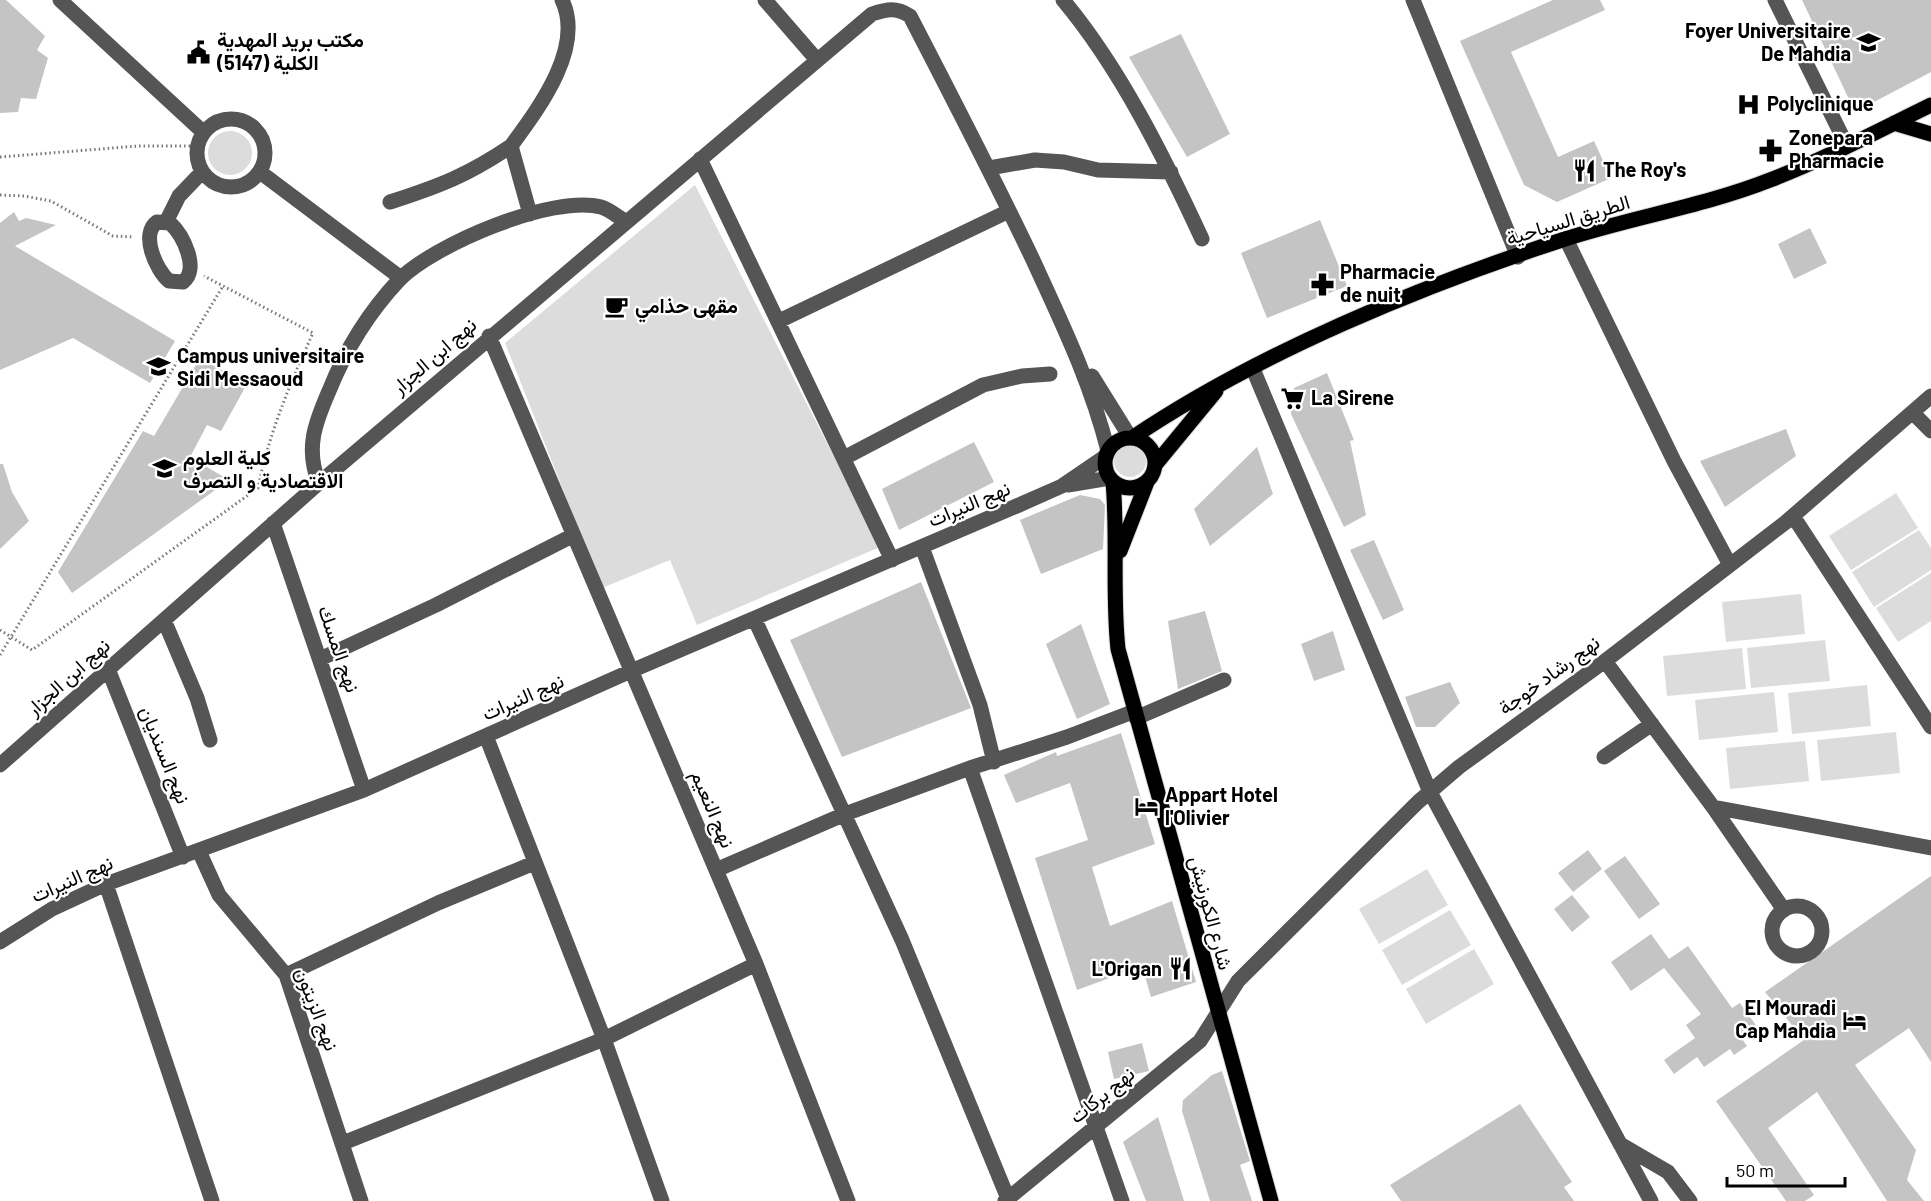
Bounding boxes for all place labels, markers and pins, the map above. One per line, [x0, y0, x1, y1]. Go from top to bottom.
place label: Foyer Universitaire De Mahdia [1685, 18, 1851, 65]
place label: مكتب بريد المهدية الكلية (5147) [216, 27, 364, 75]
school or university icon: Foyer Universitaire De Mahdia [1856, 29, 1882, 55]
public building icon: مكتب بريد المهدية الكلية (5147) [186, 39, 212, 65]
hospital icon: Polyclinique [1736, 91, 1762, 117]
place label: Polyclinique [1767, 91, 1874, 115]
place label: Zonepara Pharmacie [1789, 125, 1884, 172]
pharmacy icon: Zonepara Pharmacie [1758, 137, 1784, 163]
restaurant icon: The Roy's [1572, 157, 1598, 183]
place label: The Roy's [1603, 157, 1686, 181]
place label: Pharmacie de nuit [1340, 259, 1435, 306]
pharmacy icon: Pharmacie de nuit [1309, 271, 1335, 297]
cafe icon: مقهى حذامي [604, 293, 630, 319]
place label: مقهى حذامي [635, 293, 738, 323]
place label: Campus universitaire Sidi Messaoud [177, 343, 365, 390]
school or university icon: Campus universitaire Sidi Messaoud [146, 354, 172, 380]
supermarket icon: La Sirene [1280, 385, 1306, 411]
place label: La Sirene [1311, 385, 1394, 409]
place label: كلية العلوم الاقتصادية و التصرف [183, 445, 343, 494]
school or university icon: كلية العلوم الاقتصادية و التصرف [152, 456, 178, 482]
place label: Appart Hotel l'Olivier [1165, 782, 1278, 829]
hotel icon: Appart Hotel l'Olivier [1134, 793, 1160, 819]
place label: L'Origan [1091, 956, 1162, 980]
restaurant icon: L'Origan [1167, 956, 1193, 982]
place label: El Mouradi Cap Mahdia [1735, 995, 1836, 1042]
hotel icon: El Mouradi Cap Mahdia [1841, 1007, 1867, 1033]

